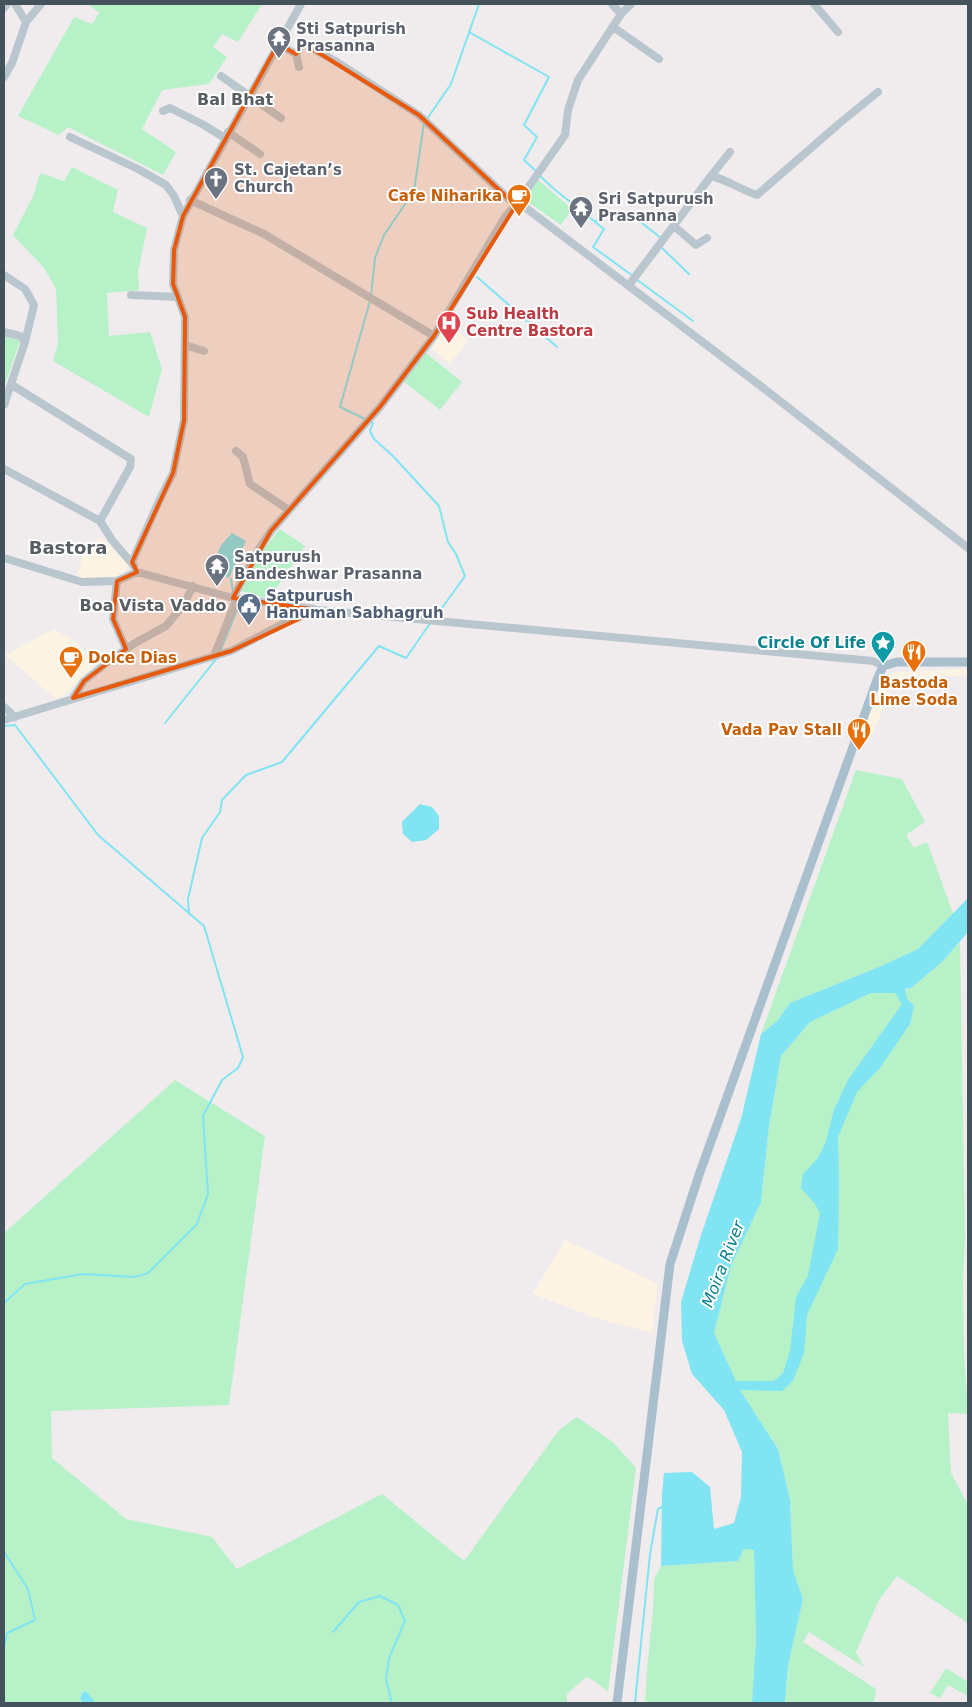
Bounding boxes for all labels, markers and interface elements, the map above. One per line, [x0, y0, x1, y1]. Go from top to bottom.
place label: Sti Satpurish Prasanna [296, 20, 406, 55]
temple icon: Sti Satpurish Prasanna [266, 25, 292, 59]
district label: Bal Bhat [197, 90, 273, 109]
place label: St. Cajetan’s Church [234, 161, 342, 196]
church icon: St. Cajetan’s Church [203, 166, 229, 200]
cafe icon: Cafe Niharika [506, 183, 532, 217]
place label: Cafe Niharika [388, 187, 502, 205]
place label: Sri Satpurush Prasanna [598, 190, 714, 225]
temple icon: Sri Satpurush Prasanna [568, 195, 594, 229]
place label: Sub Health Centre Bastora [466, 305, 593, 340]
hospital icon: Sub Health Centre Bastora [436, 310, 462, 344]
district label: Bastora [29, 537, 107, 558]
place label: Satpurush Bandeshwar Prasanna [234, 548, 422, 583]
temple icon: Satpurush Bandeshwar Prasanna [204, 553, 230, 587]
place label: Satpurush Hanuman Sabhagruh [266, 587, 444, 622]
public building icon: Satpurush Hanuman Sabhagruh [236, 592, 262, 626]
district label: Boa Vista Vaddo [80, 596, 226, 615]
place icon: Circle Of Life [870, 630, 896, 664]
place label: Circle Of Life [757, 634, 866, 652]
restaurant icon: Bastoda Lime Soda [901, 639, 927, 673]
cafe icon: Dolce Dias [58, 645, 84, 679]
place label: Dolce Dias [88, 649, 177, 667]
place label: Bastoda Lime Soda [870, 674, 958, 709]
restaurant icon: Vada Pav Stall [846, 717, 872, 751]
place label: Vada Pav Stall [721, 721, 842, 739]
water label: Moira River [698, 1217, 749, 1310]

